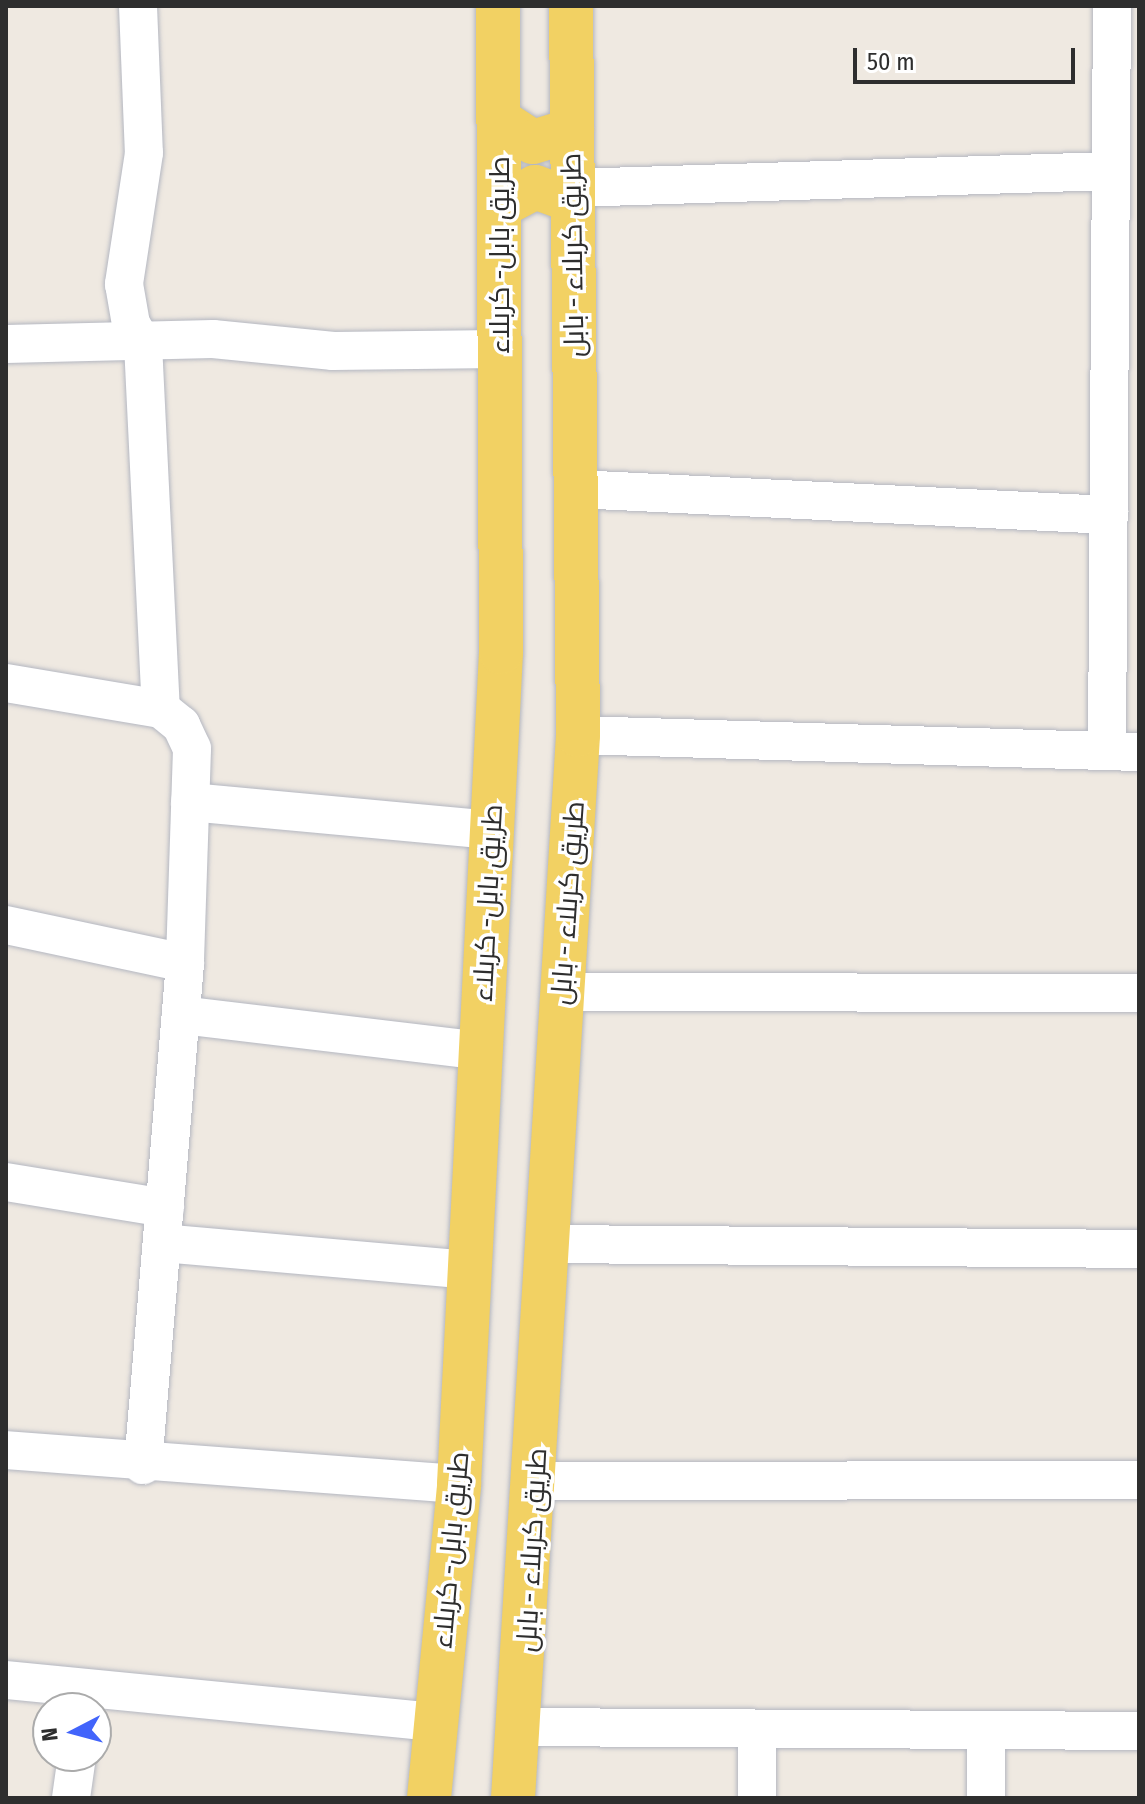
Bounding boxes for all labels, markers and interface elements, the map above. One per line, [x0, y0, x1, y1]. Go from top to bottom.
scale bar [857, 32, 1079, 82]
text: 50 m [867, 48, 915, 76]
street label: طريق كربلاء - بابل [554, 153, 592, 357]
street label: طريق بابل- كربلاء [483, 156, 517, 354]
street label: طريق كربلاء - بابل [544, 800, 592, 1006]
street label: طريق بابل- كربلاء [466, 803, 510, 1003]
street label: طريق كربلاء - بابل [510, 1447, 554, 1653]
street label: طريق بابل- كربلاء [426, 1450, 476, 1650]
north arrow [32, 1692, 112, 1772]
text: N [36, 1726, 64, 1742]

